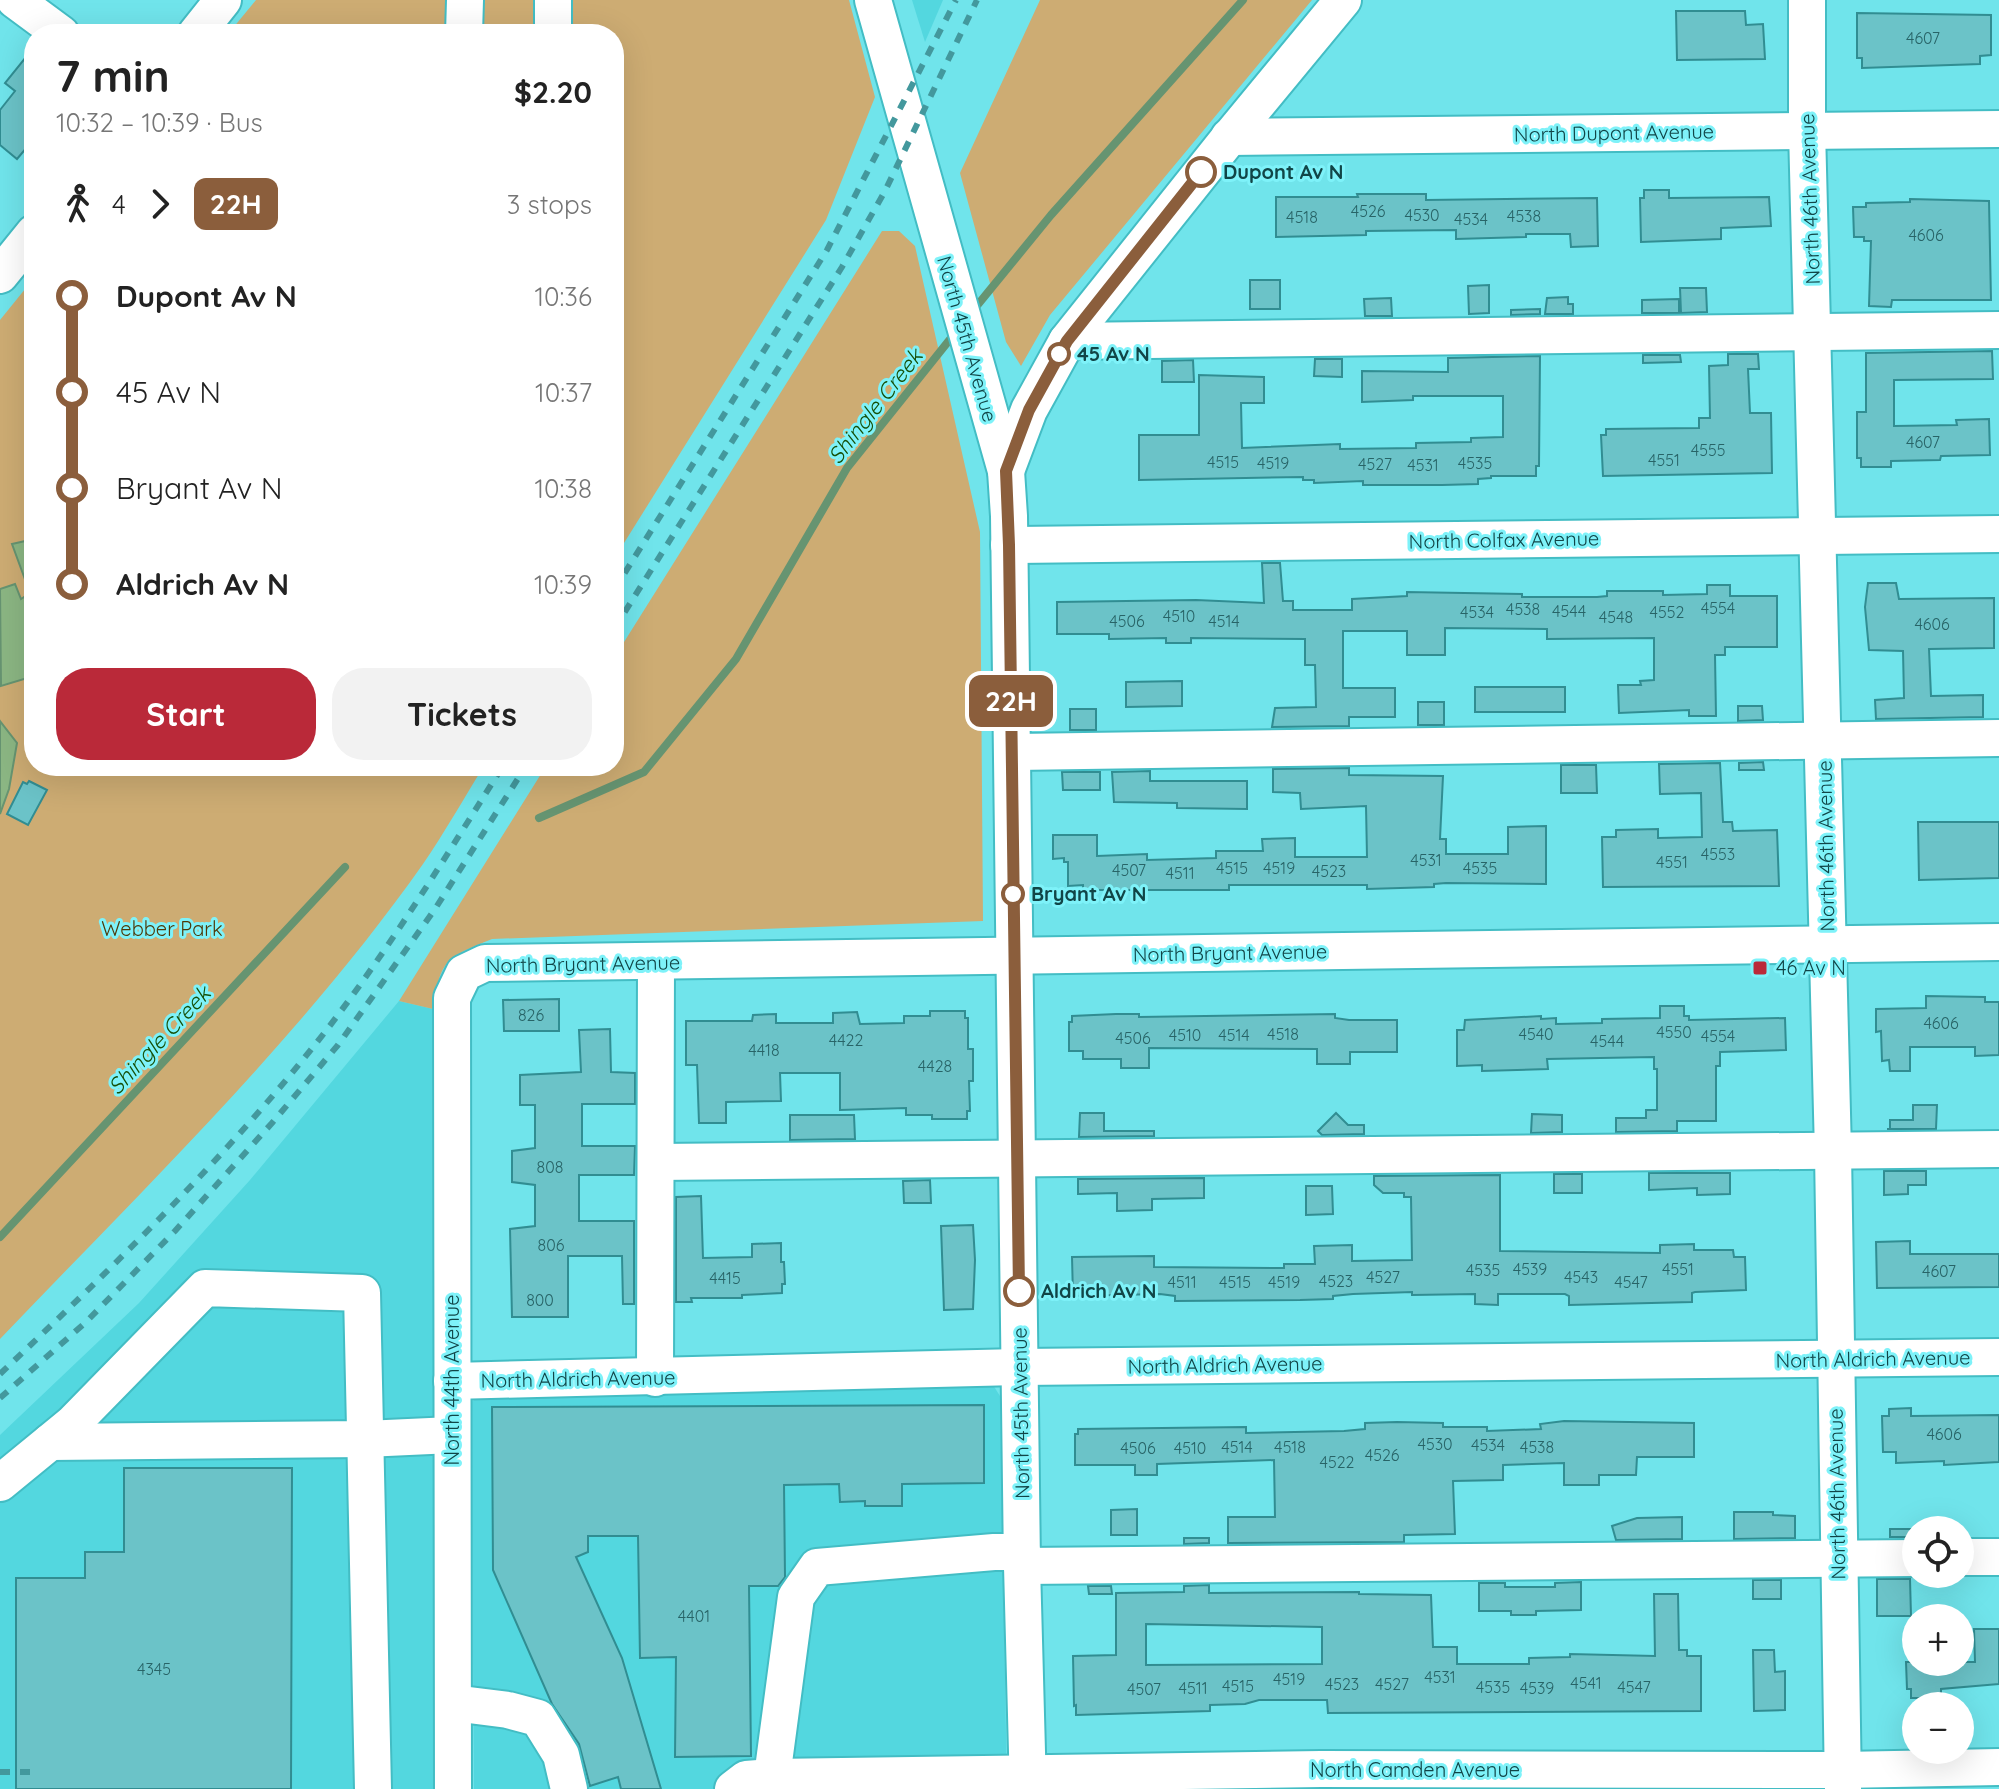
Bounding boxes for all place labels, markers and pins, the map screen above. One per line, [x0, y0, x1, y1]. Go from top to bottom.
marker: Dupont Av N [1186, 157, 1216, 187]
place label: Dupont Av N [1223, 159, 1344, 184]
place label: 45 Av N [1077, 341, 1150, 366]
marker: 45 Av N [1048, 343, 1070, 365]
place label: Bryant Av N [1031, 881, 1147, 906]
marker: Bryant Av N [1002, 883, 1024, 905]
place label: 46 Av N [1776, 955, 1846, 980]
marker: 46 Av N [1751, 959, 1769, 977]
marker: Aldrich Av N [1004, 1276, 1034, 1306]
place label: Aldrich Av N [1041, 1278, 1156, 1303]

